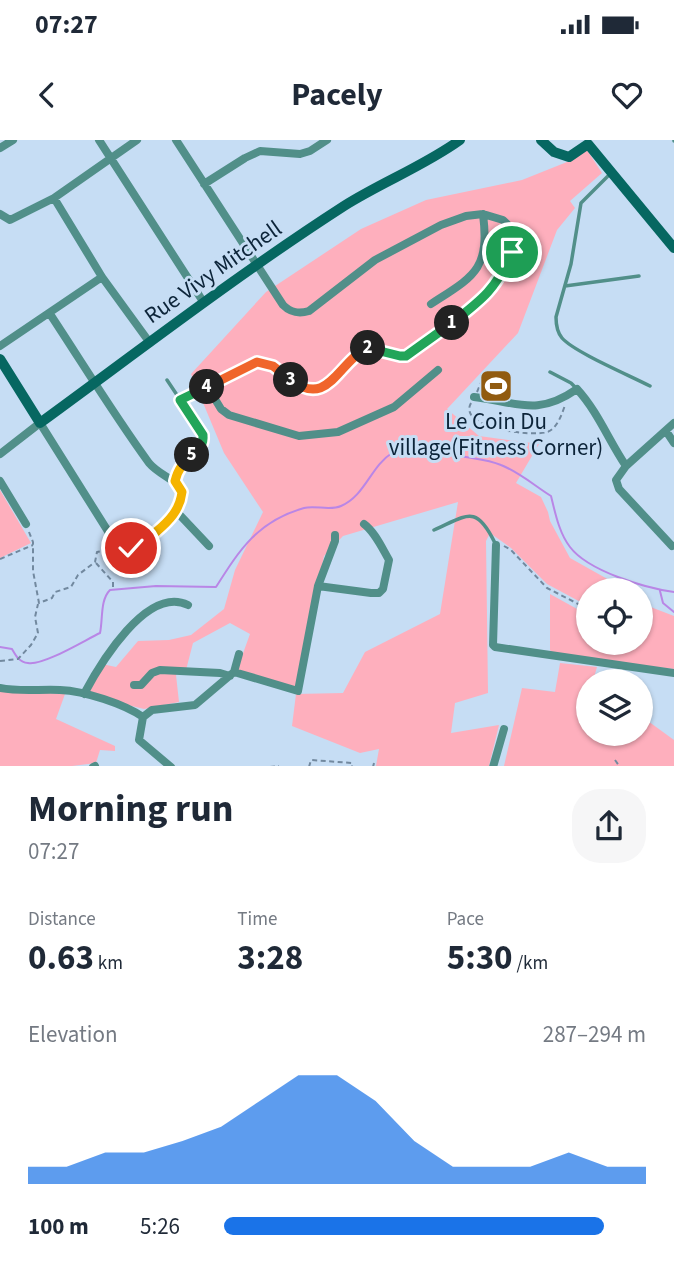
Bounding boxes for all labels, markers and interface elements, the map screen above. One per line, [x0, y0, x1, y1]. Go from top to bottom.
text: 07:27 [35, 6, 98, 43]
text: Pacely [291, 72, 383, 118]
icon: back [28, 76, 66, 114]
icon: heart [608, 76, 646, 114]
street label: Rue Vivy Mitchell [138, 212, 288, 332]
pin [482, 222, 542, 282]
icon: arrive [493, 233, 531, 271]
pin: 1 [434, 306, 470, 340]
text: 1 [446, 309, 457, 336]
pin: 2 [350, 330, 386, 366]
text: 2 [362, 334, 373, 361]
pin: 3 [274, 362, 308, 398]
text: 3 [285, 366, 296, 393]
sports icon: Le Coin Du village(Fitness Corner) [477, 367, 515, 405]
pin: 4 [190, 370, 224, 404]
text: 4 [201, 373, 212, 400]
place label: Le Coin Du village(Fitness Corner) [389, 405, 603, 464]
pin: 5 [174, 438, 210, 472]
text: 5 [186, 441, 197, 468]
pin [101, 518, 161, 578]
icon: check [112, 529, 150, 567]
map controls [576, 578, 653, 746]
button: locate [576, 578, 653, 655]
button: layers [576, 669, 653, 746]
text: Morning run [28, 782, 233, 836]
button: share [572, 789, 646, 863]
text: 07:27 [28, 835, 79, 868]
text: Distance [28, 906, 96, 933]
text: Time [237, 906, 277, 933]
text: Pace [447, 906, 484, 933]
text: 0.63 [28, 933, 94, 983]
text: 3:28 [237, 933, 303, 983]
text: 5:30 [447, 933, 513, 983]
text: km [94, 950, 123, 977]
text: /km [513, 950, 548, 977]
text: Elevation [28, 1018, 118, 1051]
text: 287–294 m [543, 1018, 646, 1051]
text: 100 m [28, 1210, 89, 1243]
text: 5:26 [140, 1210, 180, 1243]

